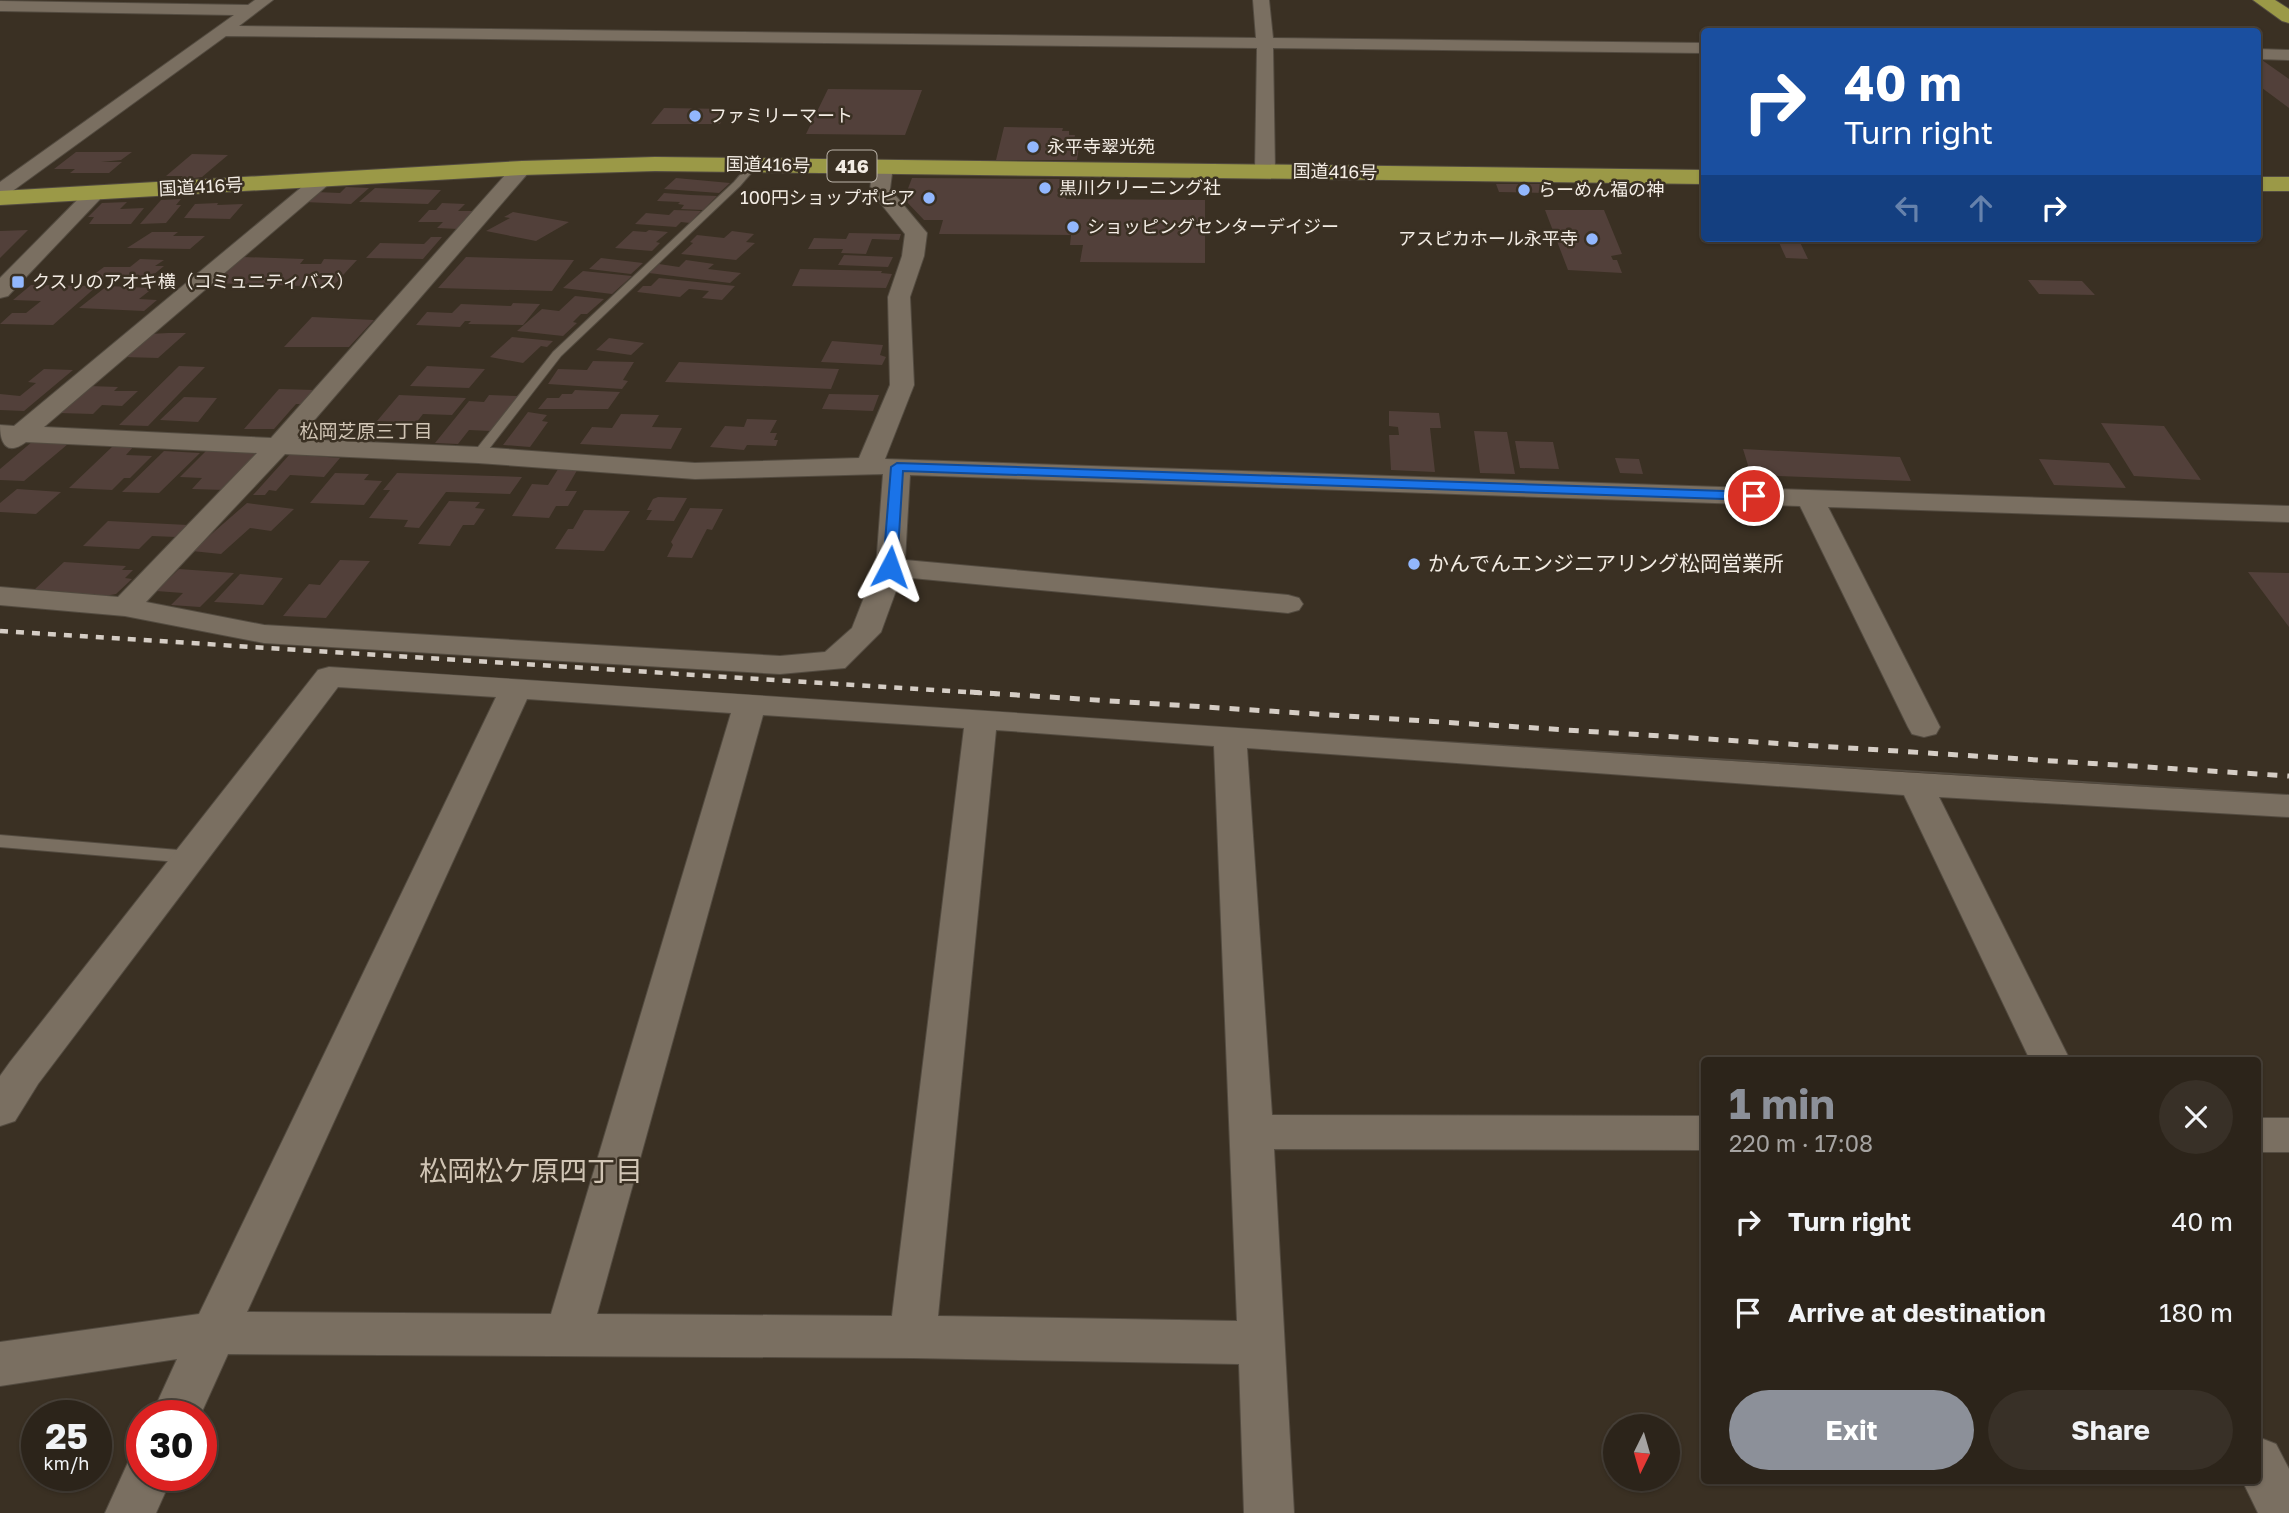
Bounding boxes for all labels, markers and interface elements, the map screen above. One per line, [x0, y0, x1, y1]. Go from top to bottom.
text: 40 m [1844, 53, 1962, 112]
icon: right [1729, 56, 1820, 147]
place label: ファミリーマート [709, 104, 853, 126]
marker: ファミリーマート [687, 108, 703, 124]
text: Turn right [1844, 113, 1993, 151]
place label: 永平寺翠光苑 [1047, 135, 1155, 157]
marker: 永平寺翠光苑 [1025, 139, 1041, 155]
road number: 416 [828, 150, 876, 182]
street label: 国道416号 [726, 152, 811, 176]
street label: 国道416号 [1293, 159, 1378, 183]
street label: 国道416号 [158, 173, 244, 199]
place label: 黒川クリーニング社 [1059, 176, 1221, 198]
place label: らーめん福の神 [1538, 178, 1664, 200]
marker: 黒川クリーニング社 [1037, 180, 1053, 196]
marker: らーめん福の神 [1516, 182, 1532, 198]
place label: 100円ショップポピア [740, 186, 915, 208]
icon: left [1889, 189, 1927, 227]
icon: ahead [1962, 189, 2000, 227]
icon: right [2035, 189, 2073, 227]
marker: 100円ショップポピア [921, 190, 937, 206]
place label: ショッピングセンターデイジー [1087, 215, 1339, 237]
marker: ショッピングセンターデイジー [1065, 219, 1081, 235]
place label: アスピカホール永平寺 [1398, 227, 1578, 249]
marker: アスピカホール永平寺 [1584, 231, 1600, 247]
place label: クスリのアオキ横（コミュニティバス） [32, 270, 354, 292]
marker: クスリのアオキ横（コミュニティバス） [10, 274, 26, 290]
district label: 松岡芝原三丁目 [299, 419, 433, 442]
pin [1724, 466, 1784, 526]
icon: arrive [1735, 477, 1773, 515]
position arrow [853, 530, 927, 604]
place label: かんでんエンジニアリング松岡営業所 [1428, 550, 1784, 576]
marker: かんでんエンジニアリング松岡営業所 [1406, 556, 1422, 572]
text: 1 min [1729, 1078, 1835, 1128]
button: close [2159, 1080, 2233, 1154]
text: 220 m · 17:08 [1729, 1129, 1873, 1157]
district label: 松岡松ケ原四丁目 [419, 1154, 643, 1187]
icon: right [1729, 1203, 1767, 1241]
text: Turn right [1788, 1206, 1911, 1237]
text: 40 m [2172, 1206, 2233, 1237]
icon: arrive [1729, 1294, 1767, 1332]
text: Arrive at destination [1788, 1297, 2046, 1328]
text: 180 m [2159, 1297, 2233, 1328]
button: Exit [1729, 1390, 1974, 1470]
button: Share [1988, 1390, 2233, 1470]
speed limit sign: 30 [126, 1400, 217, 1491]
north arrow [1603, 1414, 1680, 1491]
map controls [1603, 1414, 1680, 1491]
text: 25 [45, 1415, 88, 1457]
text: km/h [44, 1452, 89, 1474]

